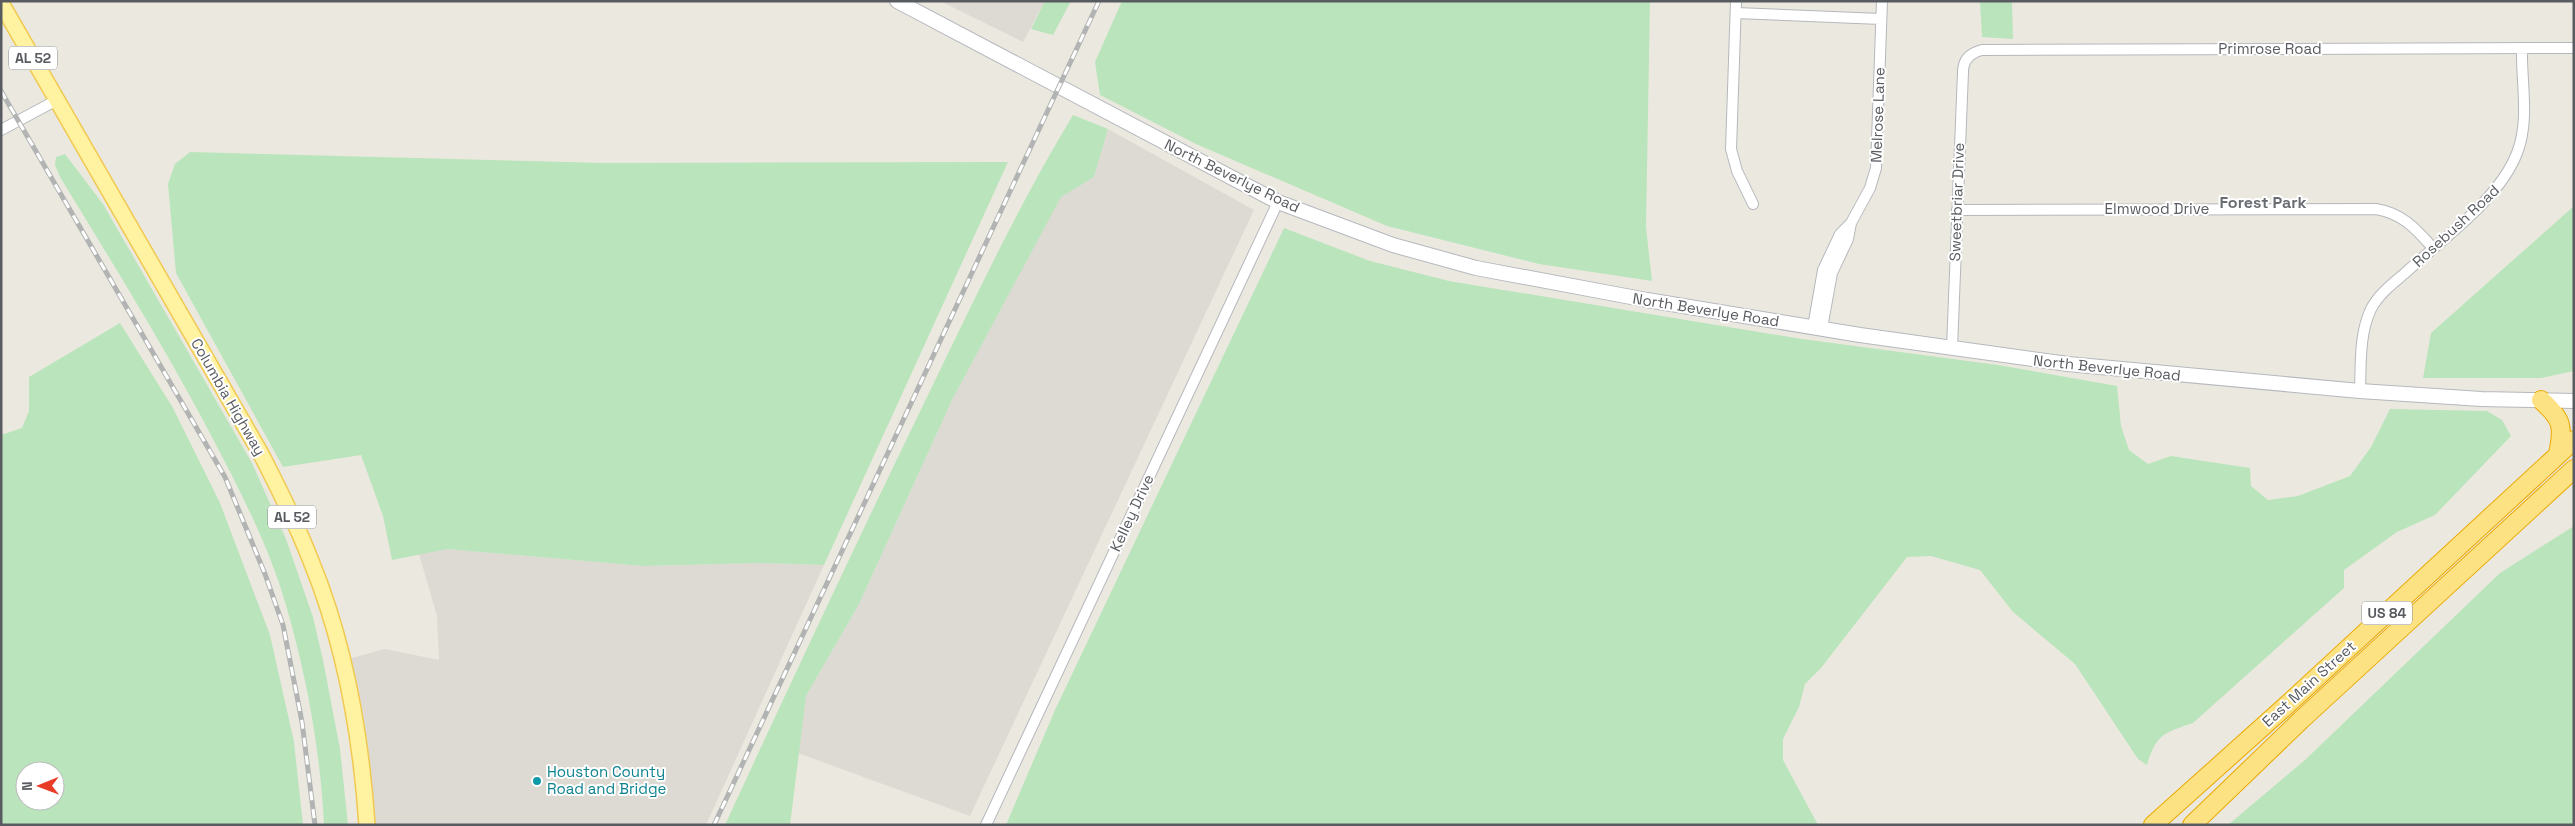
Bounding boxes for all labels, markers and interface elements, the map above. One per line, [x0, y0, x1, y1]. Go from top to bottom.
street label: Primrose Road [2218, 39, 2322, 58]
road number: AL 52 [9, 46, 57, 70]
street label: Melrose Lane [1866, 67, 1889, 163]
street label: North Beverlye Road [1162, 135, 1303, 217]
street label: Sweetbriar Drive [1945, 142, 1968, 262]
street label: Rosebush Road [2408, 180, 2503, 271]
district label: Forest Park [2219, 192, 2307, 213]
street label: Elmwood Drive [2105, 199, 2210, 218]
street label: North Beverlye Road [1631, 289, 1781, 330]
street label: Columbia Highway [187, 335, 270, 459]
street label: North Beverlye Road [2032, 350, 2182, 385]
street label: Kelley Drive [1105, 471, 1158, 554]
road number: AL 52 [268, 506, 316, 528]
road number: US 84 [2362, 602, 2412, 624]
street label: East Main Street [2258, 636, 2360, 731]
north arrow [15, 761, 65, 811]
place label: Houston County Road and Bridge [547, 762, 667, 798]
marker: Houston County Road and Bridge [531, 775, 543, 787]
text: N [18, 781, 36, 791]

